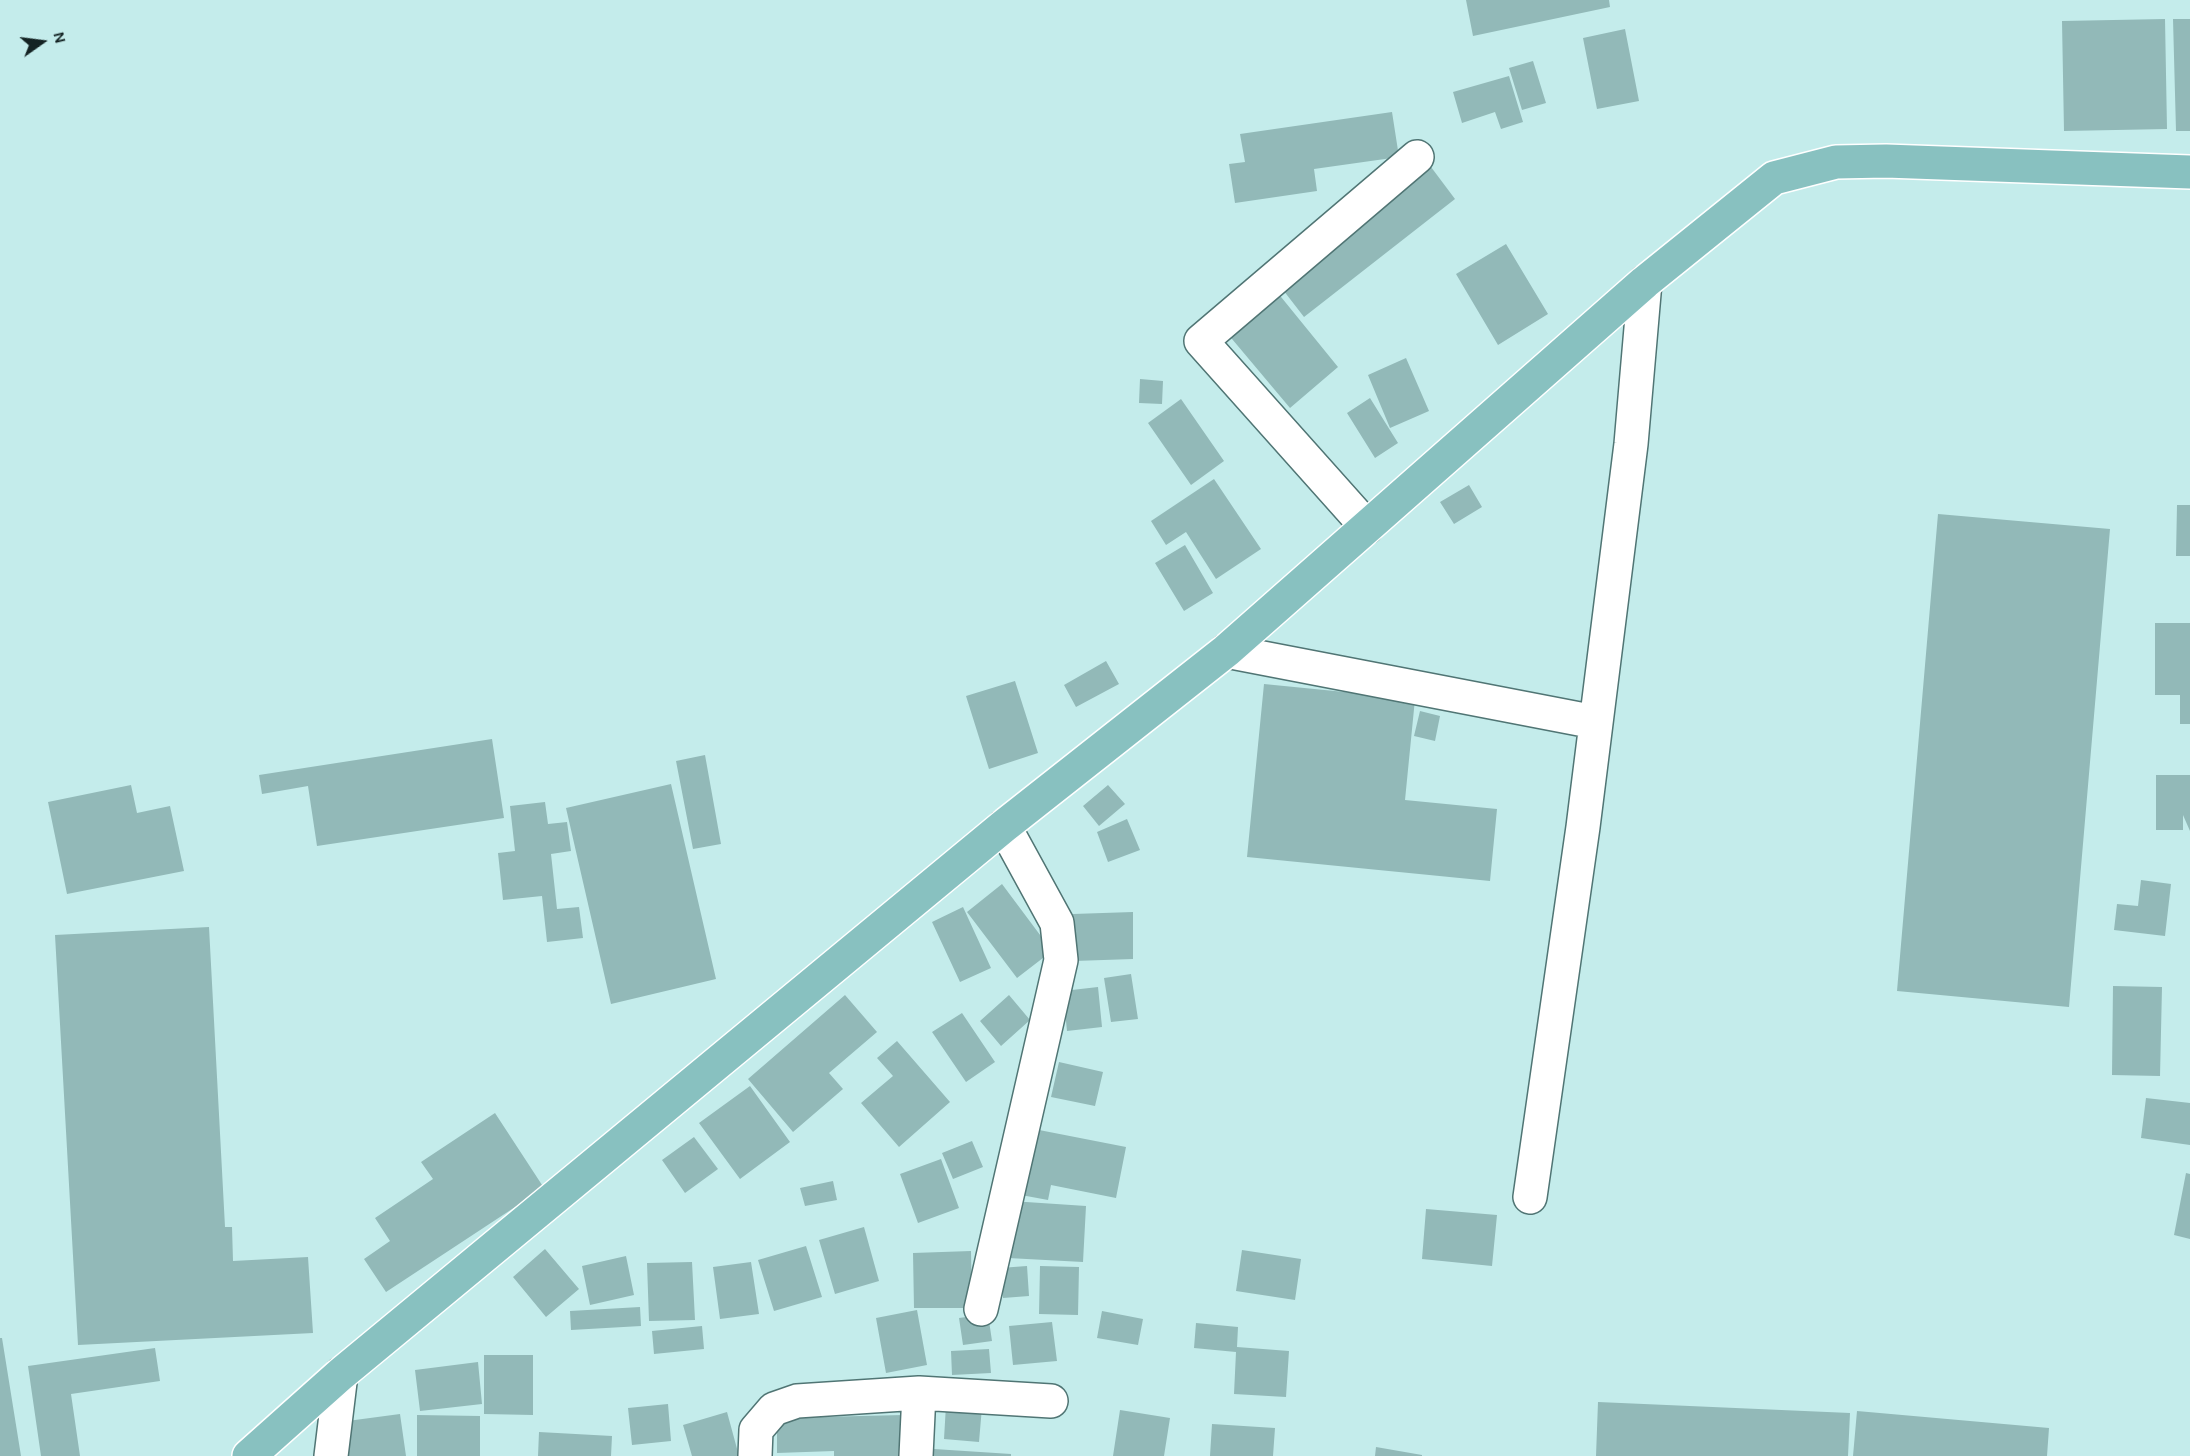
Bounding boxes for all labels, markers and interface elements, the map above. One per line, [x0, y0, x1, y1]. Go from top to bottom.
north arrow [12, 12, 72, 72]
text: N [49, 30, 71, 45]

